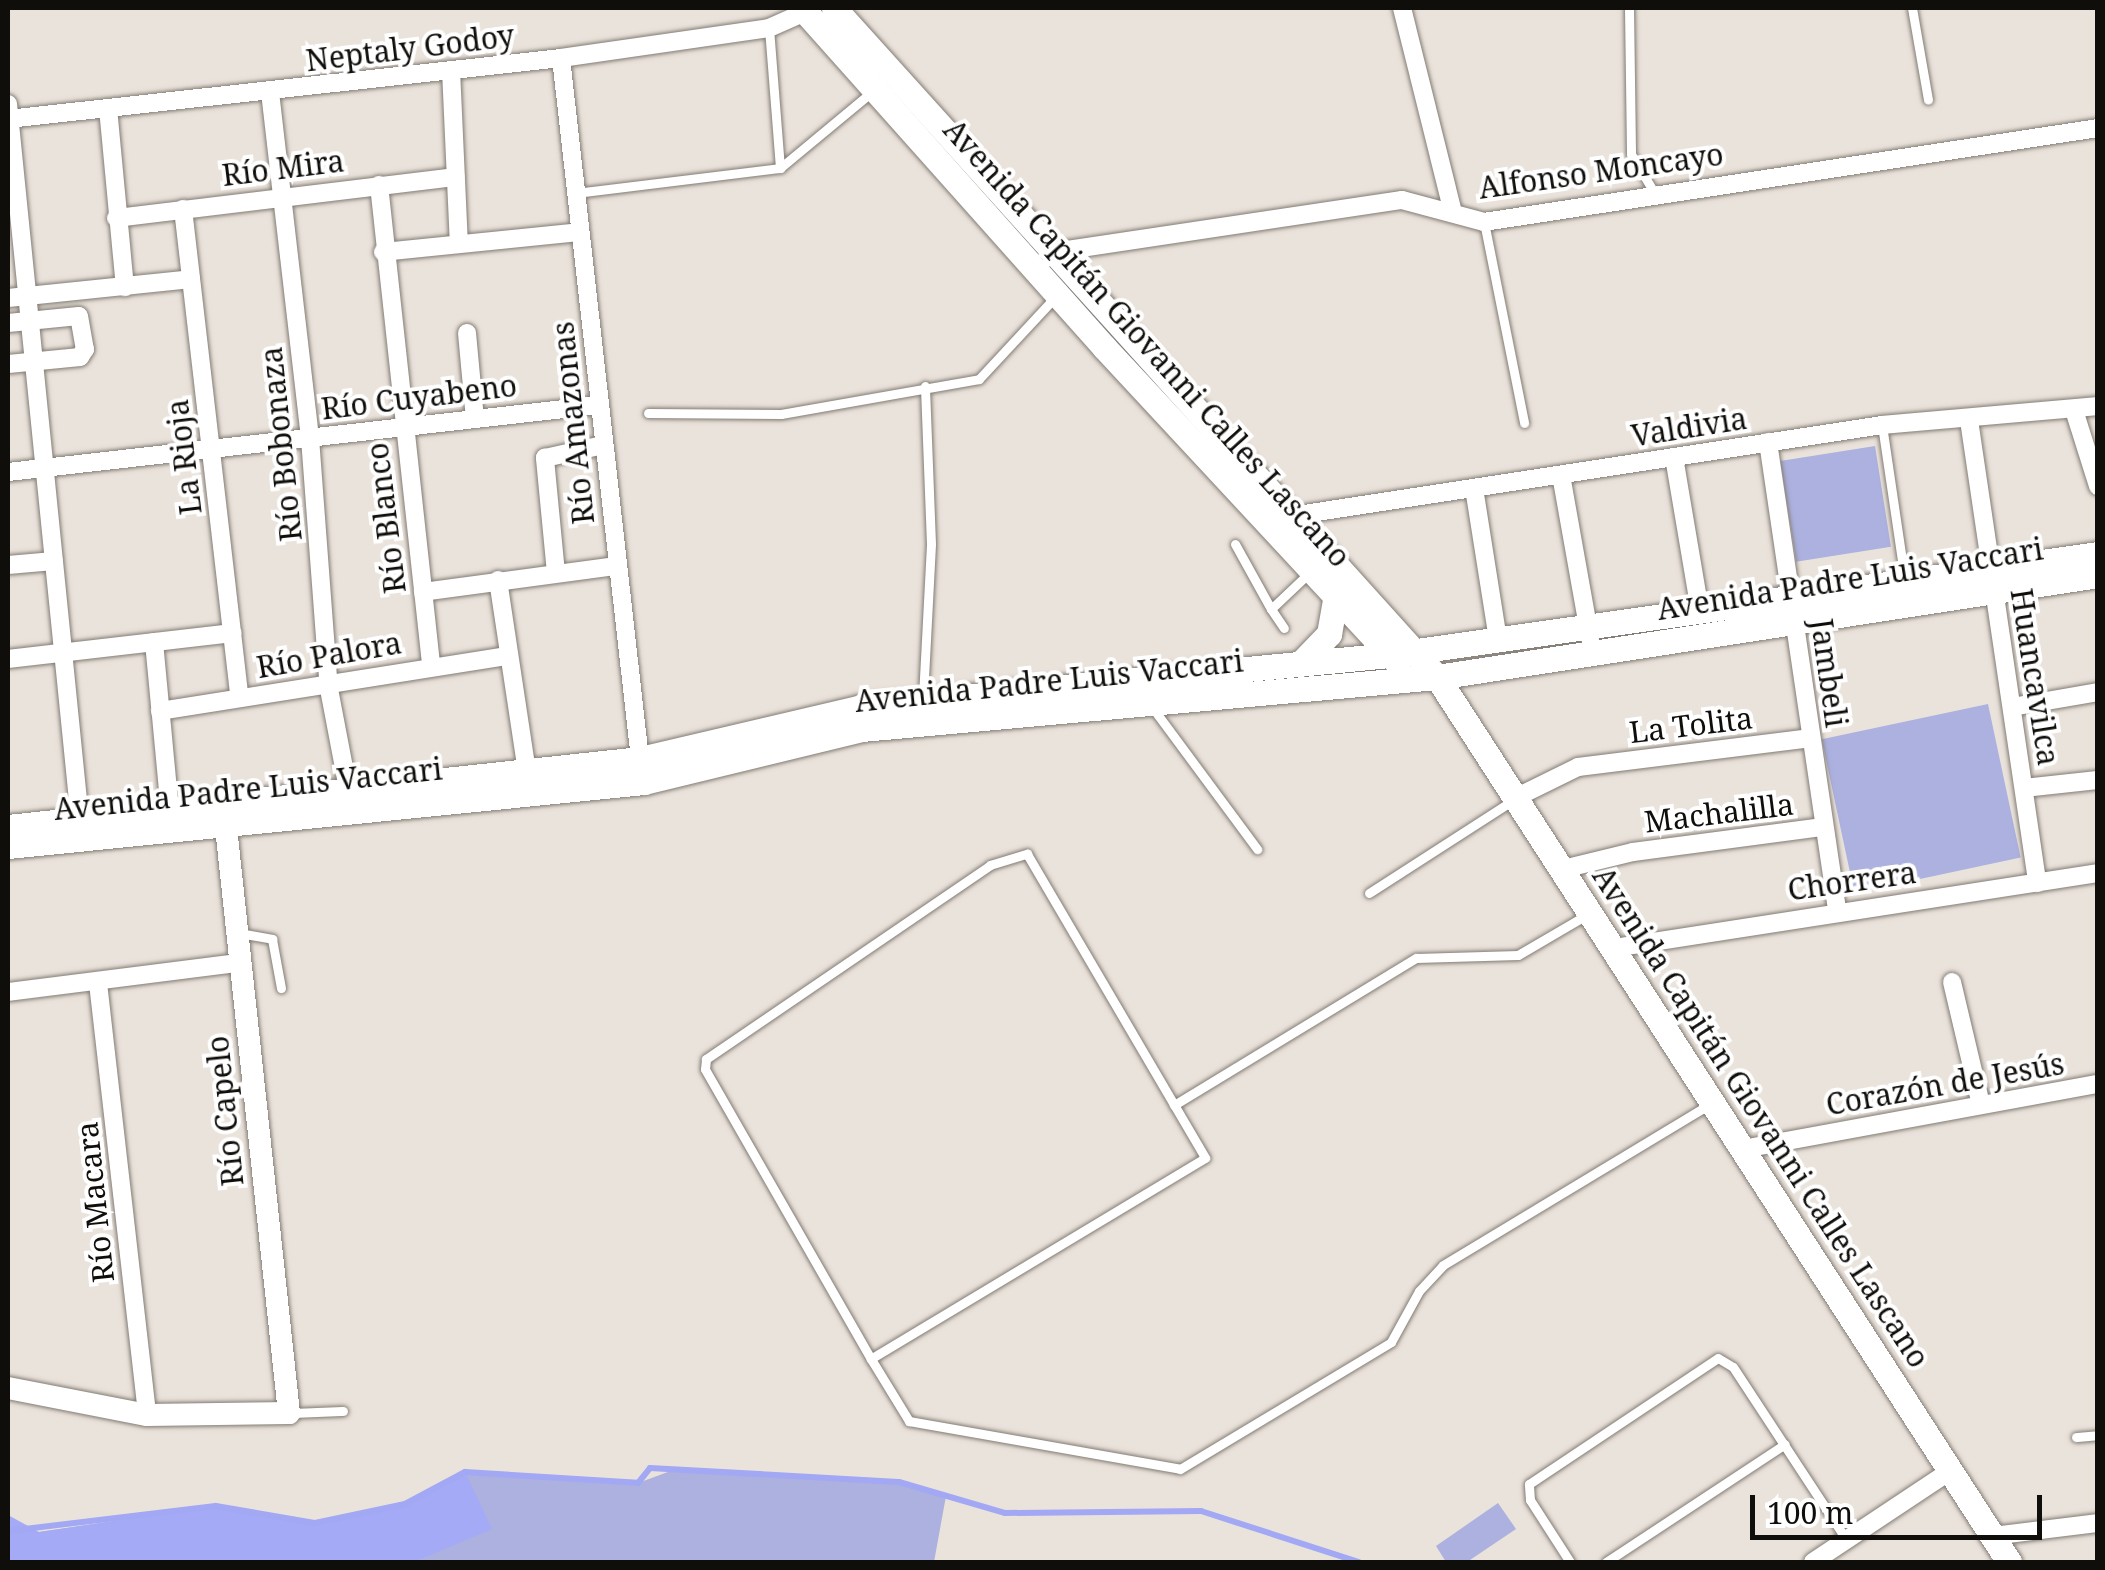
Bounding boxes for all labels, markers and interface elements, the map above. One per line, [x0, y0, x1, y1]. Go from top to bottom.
street label: Neptaly Godoy [304, 17, 516, 79]
street label: Avenida Capitán Giovanni Calles Lascano [936, 112, 1358, 574]
street label: Alfonso Moncayo [1476, 136, 1726, 206]
street label: Río Mira [220, 143, 346, 193]
street label: Río Amazonas [544, 320, 602, 526]
street label: Río Bobonaza [253, 345, 309, 543]
street label: Río Cuyabeno [319, 367, 519, 427]
street label: La Rioja [159, 397, 209, 517]
street label: Valdivia [1629, 400, 1749, 454]
street label: Río Blanco [359, 441, 413, 595]
street label: Avenida Padre Luis Vaccari [1654, 531, 2046, 627]
street label: Huancavilca [2003, 586, 2067, 768]
street label: Jambeli [1804, 616, 1854, 730]
street label: Río Palora [254, 625, 404, 685]
street label: Avenida Padre Luis Vaccari [853, 643, 1245, 719]
street label: La Tolita [1627, 700, 1755, 750]
street label: Avenida Padre Luis Vaccari [52, 751, 444, 827]
street label: Machalilla [1642, 786, 1796, 840]
street label: Chorrera [1785, 854, 1919, 908]
street label: Avenida Capitán Giovanni Calles Lascano [1585, 860, 1937, 1374]
street label: Río Capelo [199, 1034, 251, 1188]
street label: Corazón de Jesús [1823, 1045, 2067, 1123]
street label: Río Macara [69, 1120, 121, 1284]
scale bar [1755, 1475, 2048, 1537]
text: 100 m [1767, 1492, 1853, 1533]

